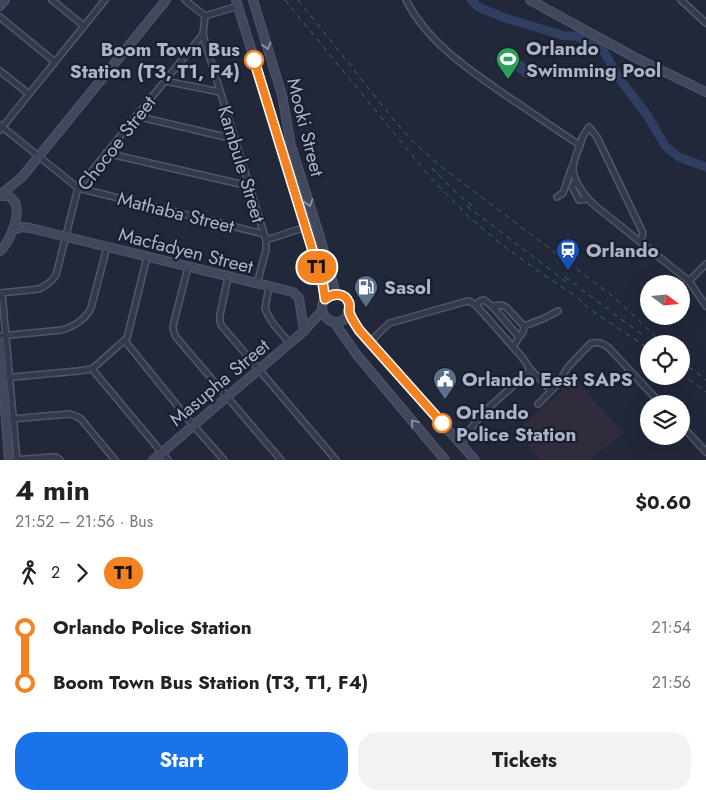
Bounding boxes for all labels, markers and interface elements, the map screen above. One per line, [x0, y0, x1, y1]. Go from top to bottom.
place label: Orlando Swimming Pool [526, 35, 661, 84]
place label: Boom Town Bus Station (T3, T1, F4) [70, 36, 240, 85]
one-way arrow [262, 42, 272, 50]
sports icon: Orlando Swimming Pool [495, 46, 521, 80]
marker: Boom Town Bus Station (T3, T1, F4) [244, 50, 264, 70]
street label: Mooki Street [280, 75, 331, 180]
street label: Chocoe Street [71, 90, 162, 196]
street label: Kambule Street [211, 102, 272, 226]
street label: Mathaba Street [115, 185, 237, 240]
one-way arrow [303, 199, 313, 207]
street label: Macfadyen Street [116, 221, 256, 280]
station icon: Orlando [555, 237, 581, 271]
place label: Orlando [586, 237, 659, 264]
line badge: T1 [294, 251, 340, 283]
text: T1 [307, 254, 327, 280]
fuel station icon: Sasol [353, 274, 379, 308]
place label: Sasol [384, 274, 431, 301]
north arrow [640, 275, 690, 325]
map controls [640, 275, 690, 445]
street label: Masupha Street [163, 332, 276, 432]
button: locate [640, 335, 690, 385]
public building icon: Orlando Eest SAPS [432, 366, 458, 400]
place label: Orlando Eest SAPS [462, 366, 633, 393]
button: layers [640, 395, 690, 445]
place label: Orlando Police Station [456, 399, 576, 448]
marker: Orlando Police Station [432, 413, 452, 433]
one-way arrow [410, 419, 419, 428]
text: 4 min [15, 470, 90, 511]
text: $0.60 [635, 489, 691, 516]
text: 21:52 – 21:56 · Bus [15, 510, 153, 533]
icon: walk [15, 559, 43, 587]
icon: forward [68, 559, 96, 587]
text: T1 [114, 560, 133, 586]
text: 2 [51, 561, 60, 584]
text: Orlando Police Station [53, 614, 252, 641]
text: 21:54 [652, 616, 691, 639]
text: Boom Town Bus Station (T3, T1, F4) [53, 669, 368, 696]
text: 21:56 [652, 671, 691, 694]
button: Start [15, 732, 348, 790]
button: Tickets [358, 732, 691, 790]

